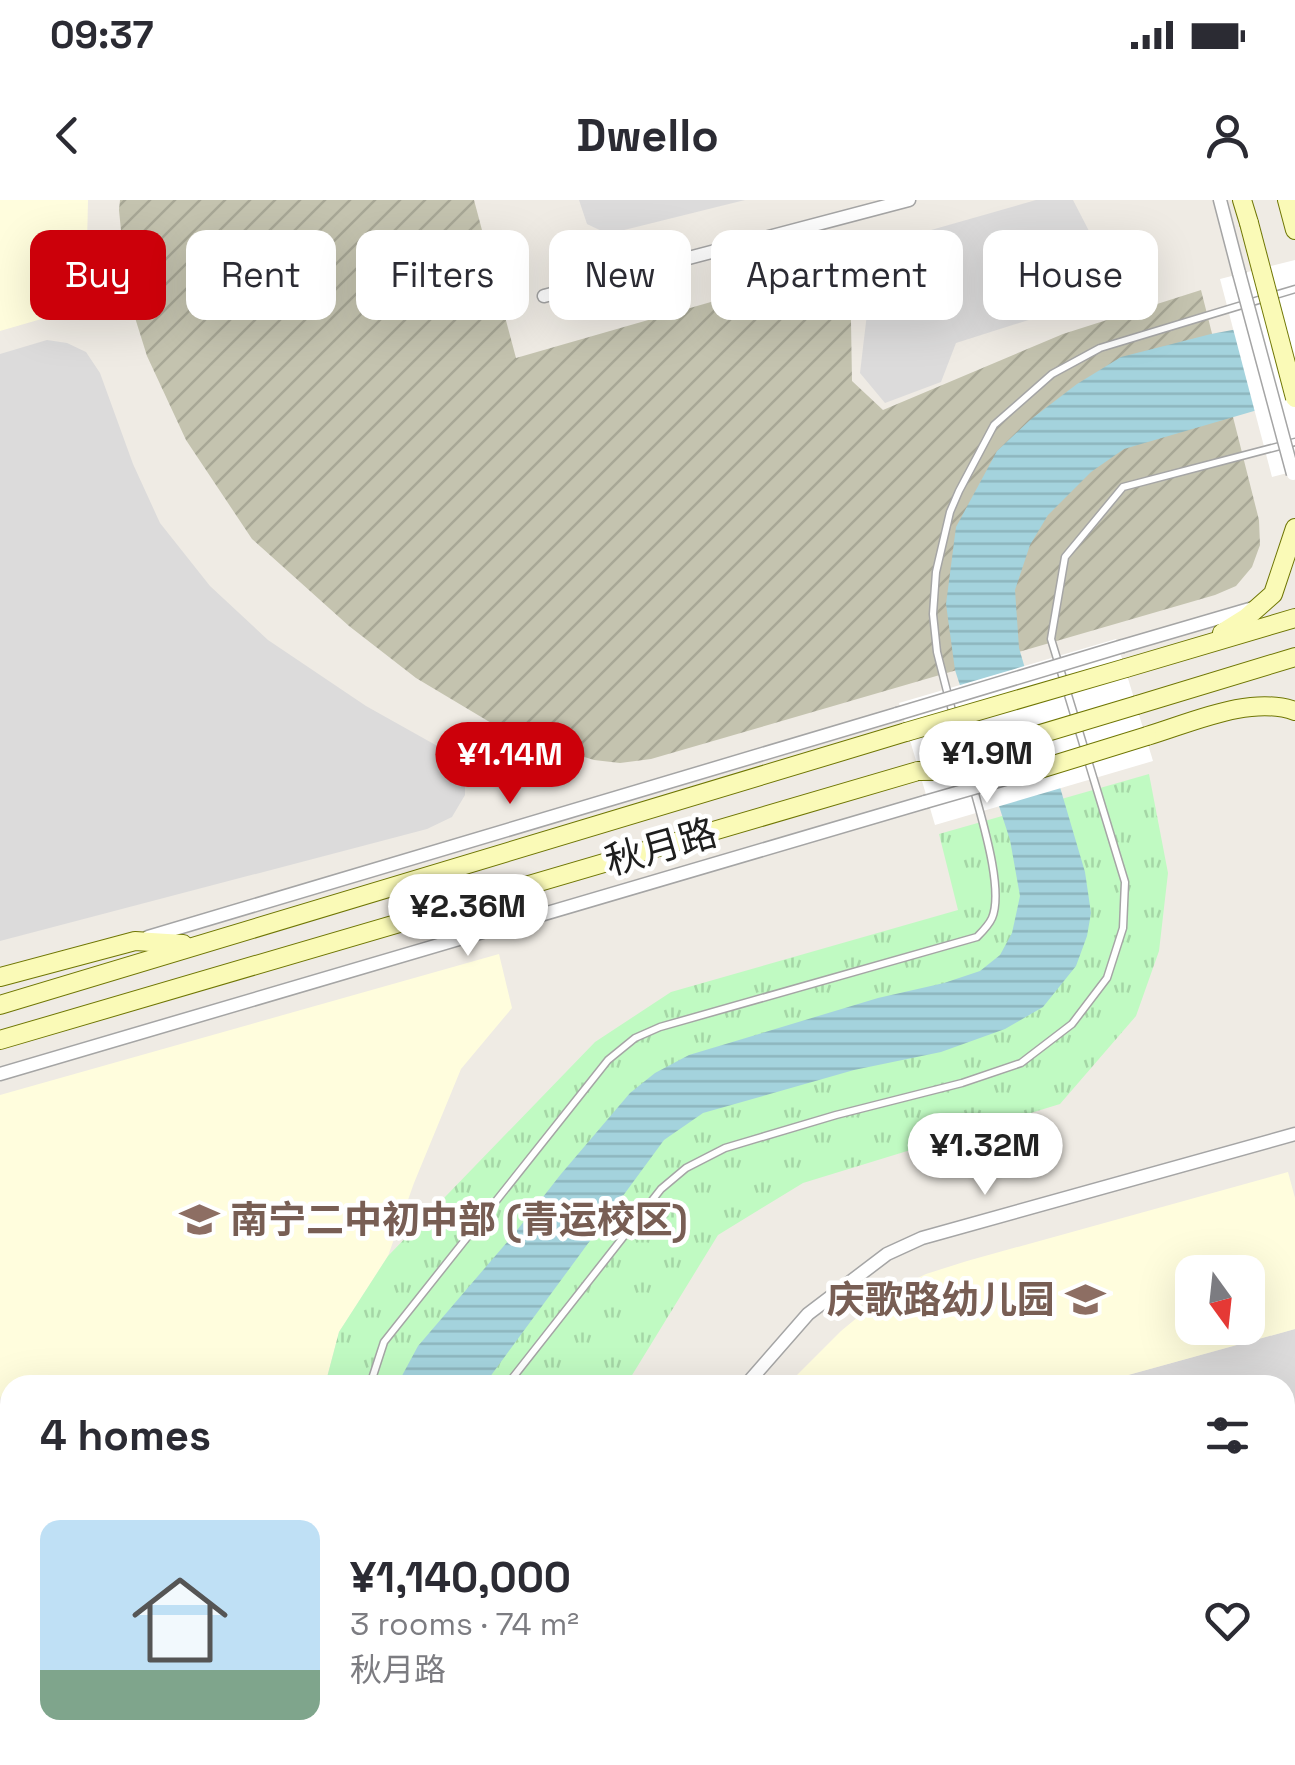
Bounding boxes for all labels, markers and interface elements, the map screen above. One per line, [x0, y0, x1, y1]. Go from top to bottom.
text: 09:37 [50, 11, 154, 59]
text: Dwello [576, 107, 719, 164]
icon: back [40, 108, 95, 163]
icon: person [1200, 108, 1255, 163]
chip: Buy [30, 230, 166, 320]
chip: Rent [186, 230, 336, 320]
chip: Filters [356, 230, 529, 320]
chip: New [549, 230, 691, 320]
chip: Apartment [711, 230, 963, 320]
chip: House [983, 230, 1158, 320]
pin: ¥1.9M [917, 721, 1057, 806]
pin: ¥1.14M [429, 722, 591, 807]
text: ¥1.9M [941, 733, 1033, 773]
text: ¥1.14M [457, 734, 563, 774]
street label: 秋月路 [600, 808, 722, 886]
pin: ¥2.36M [387, 874, 549, 959]
text: ¥2.36M [410, 886, 526, 926]
pin: ¥1.32M [904, 1113, 1066, 1198]
text: ¥1.32M [930, 1125, 1040, 1165]
place label: 南宁二中初中部 (青运校区) [230, 1196, 688, 1244]
school or university icon: 南宁二中初中部 (青运校区) [179, 1199, 221, 1241]
north arrow [1175, 1255, 1265, 1345]
map controls [1175, 1255, 1265, 1345]
place label: 庆歌路幼儿园 [827, 1276, 1055, 1324]
school or university icon: 庆歌路幼儿园 [1064, 1279, 1106, 1321]
icon: filters [1200, 1408, 1255, 1463]
text: 4 homes [40, 1409, 211, 1462]
text: ¥1,140,000 [350, 1551, 571, 1604]
icon: home [120, 1560, 240, 1680]
icon: heart [1200, 1593, 1255, 1648]
text: 3 rooms · 74 m² [350, 1604, 579, 1644]
text: 秋月路 [350, 1650, 446, 1690]

